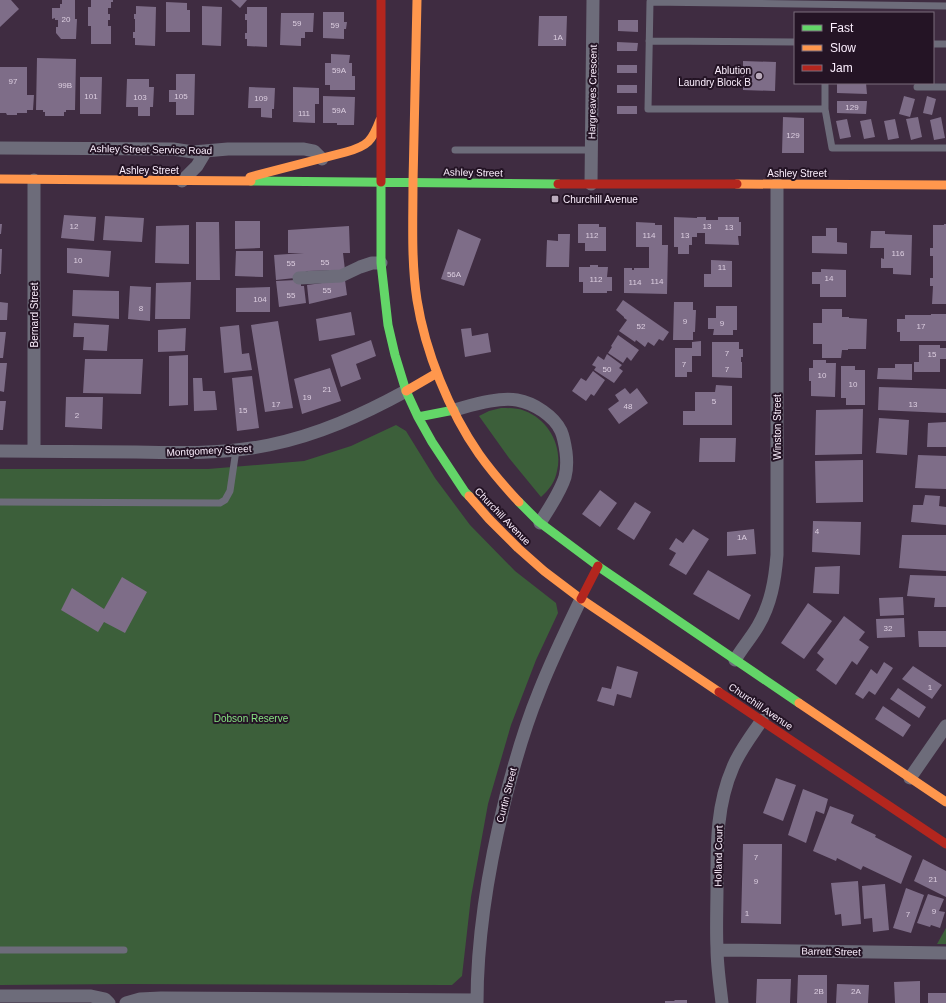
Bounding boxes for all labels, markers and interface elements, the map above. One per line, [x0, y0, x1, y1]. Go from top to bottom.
legend [794, 12, 934, 84]
house number: 20 [62, 15, 71, 24]
house number: 59 [293, 19, 302, 28]
house number: 59 [331, 21, 340, 30]
text: Fast [830, 21, 854, 35]
house number: 1A [553, 33, 564, 42]
text: Slow [830, 41, 856, 55]
street label: Hargreaves Crescent [586, 44, 599, 139]
text: Jam [830, 61, 853, 75]
place label: Ablution Laundry Block B [678, 65, 751, 88]
house number: 59A [332, 66, 347, 75]
marker: Ablution Laundry Block B [754, 71, 764, 81]
house number: 97 [9, 77, 18, 86]
house number: 99B [58, 81, 72, 90]
house number: 101 [84, 92, 98, 101]
house number: 105 [174, 92, 188, 101]
house number: 103 [133, 93, 147, 102]
house number: 109 [254, 94, 268, 103]
house number: 129 [845, 103, 859, 112]
house number: 59A [332, 106, 347, 115]
house number: 111 [298, 109, 311, 118]
house number: 129 [786, 131, 800, 140]
street label: Ashley Street Service Road [90, 143, 212, 156]
street label: Ashley Street [119, 165, 179, 176]
street label: Ashley Street [443, 166, 503, 179]
street label: Ashley Street [767, 168, 827, 179]
marker: Churchill Avenue [550, 194, 560, 204]
place label: Churchill Avenue [563, 194, 638, 205]
house number: 12 [70, 222, 79, 231]
house number: 13 [703, 222, 712, 231]
house number: 13 [725, 223, 734, 232]
house number: 112 [586, 231, 599, 240]
house number: 114 [643, 231, 656, 240]
house number: 13 [681, 231, 690, 240]
house number: 116 [892, 249, 905, 258]
house number: 10 [74, 256, 83, 265]
house number: 55 [321, 258, 330, 267]
house number: 55 [287, 259, 296, 268]
house number: 11 [718, 263, 727, 272]
house number: 56A [447, 270, 462, 279]
house number: 14 [825, 274, 834, 283]
house number: 112 [590, 275, 603, 284]
house number: 114 [651, 277, 664, 286]
house number: 114 [629, 278, 642, 287]
street label: Bernard Street [29, 282, 40, 348]
house number: 55 [323, 286, 332, 295]
house number: 55 [287, 291, 296, 300]
house number: 104 [253, 295, 267, 304]
house number: 8 [139, 304, 144, 313]
house number: 9 [683, 317, 688, 326]
house number: 9 [720, 319, 725, 328]
house number: 52 [637, 322, 646, 331]
house number: 17 [917, 322, 926, 331]
house number: 7 [725, 349, 730, 358]
house number: 15 [928, 350, 937, 359]
house number: 7 [682, 360, 687, 369]
house number: 50 [603, 365, 612, 374]
house number: 7 [725, 365, 730, 374]
house number: 10 [818, 371, 827, 380]
house number: 10 [849, 380, 858, 389]
house number: 21 [323, 385, 332, 394]
house number: 19 [303, 393, 312, 402]
street label: Winston Street [772, 394, 783, 460]
house number: 5 [712, 397, 717, 406]
house number: 17 [272, 400, 281, 409]
house number: 13 [909, 400, 918, 409]
house number: 48 [624, 402, 633, 411]
house number: 15 [239, 406, 248, 415]
house number: 2 [75, 411, 80, 420]
street label: Montgomery Street [166, 443, 252, 458]
street label: Churchill Avenue [473, 486, 533, 547]
house number: 4 [815, 527, 820, 536]
house number: 1A [737, 533, 748, 542]
house number: 32 [884, 624, 893, 633]
street label: Churchill Avenue [727, 681, 795, 732]
house number: 1 [928, 683, 933, 692]
park label: Dobson Reserve [214, 713, 289, 724]
street label: Curtin Street [494, 766, 519, 824]
street label: Holland Court [712, 825, 725, 887]
house number: 7 [754, 853, 759, 862]
house number: 21 [929, 875, 938, 884]
house number: 9 [754, 877, 759, 886]
house number: 9 [932, 907, 937, 916]
house number: 1 [745, 909, 750, 918]
house number: 7 [906, 910, 911, 919]
street label: Barrett Street [801, 945, 861, 958]
house number: 2B [814, 987, 824, 996]
house number: 2A [851, 987, 862, 996]

